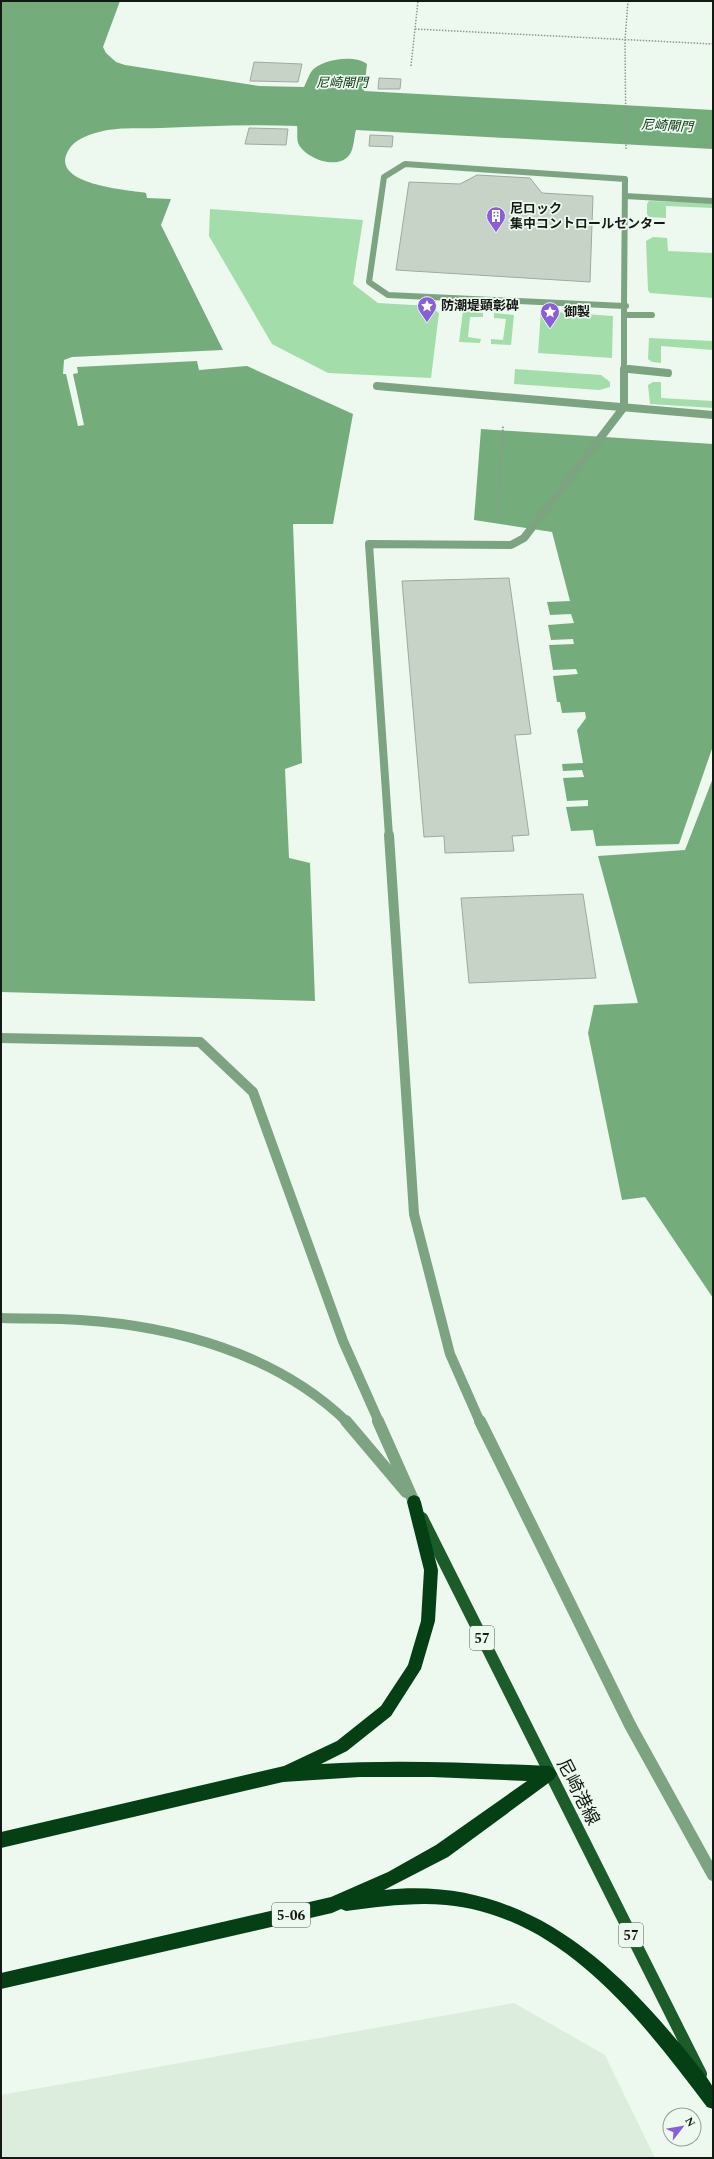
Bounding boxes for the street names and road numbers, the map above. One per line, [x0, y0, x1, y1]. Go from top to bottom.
road number: 57 [470, 1626, 494, 1650]
street label: 尼崎港線 [550, 1754, 606, 1830]
road number: 5-06 [272, 1903, 310, 1927]
road number: 57 [619, 1923, 643, 1947]

